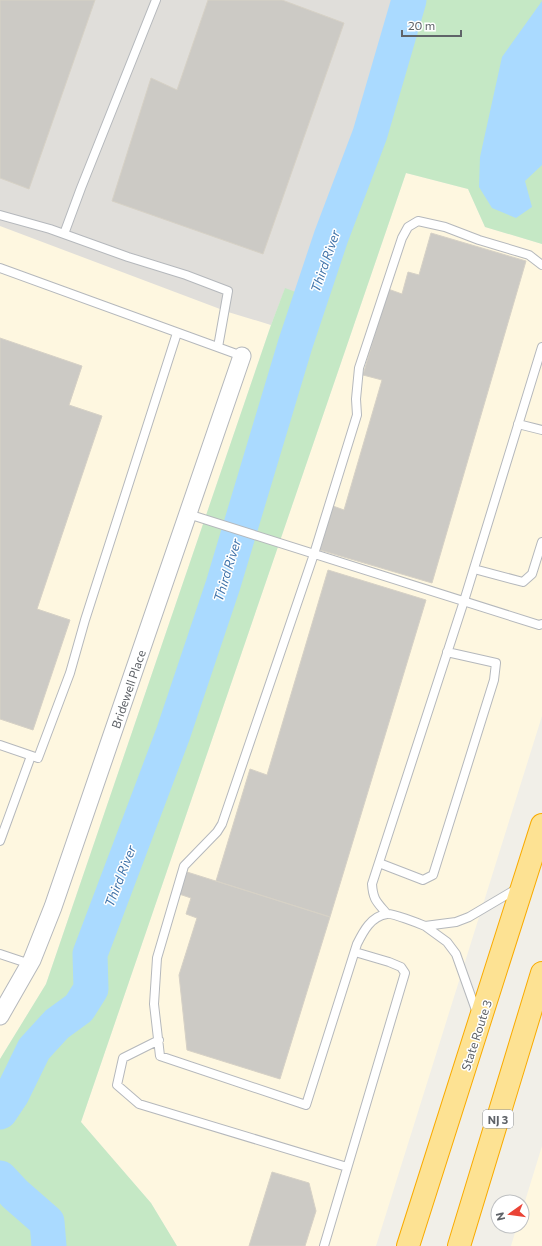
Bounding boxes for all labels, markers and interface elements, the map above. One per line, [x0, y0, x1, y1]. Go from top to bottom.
scale bar [402, 12, 461, 38]
text: 20 m [408, 18, 435, 32]
water label: Third River [307, 227, 343, 294]
water label: Third River [210, 536, 244, 603]
street label: Bridewell Place [108, 648, 148, 730]
water label: Third River [101, 842, 139, 909]
street label: State Route 3 [458, 998, 494, 1072]
road number: NJ 3 [483, 1110, 513, 1128]
north arrow [490, 1194, 530, 1234]
text: N [493, 1211, 507, 1222]

